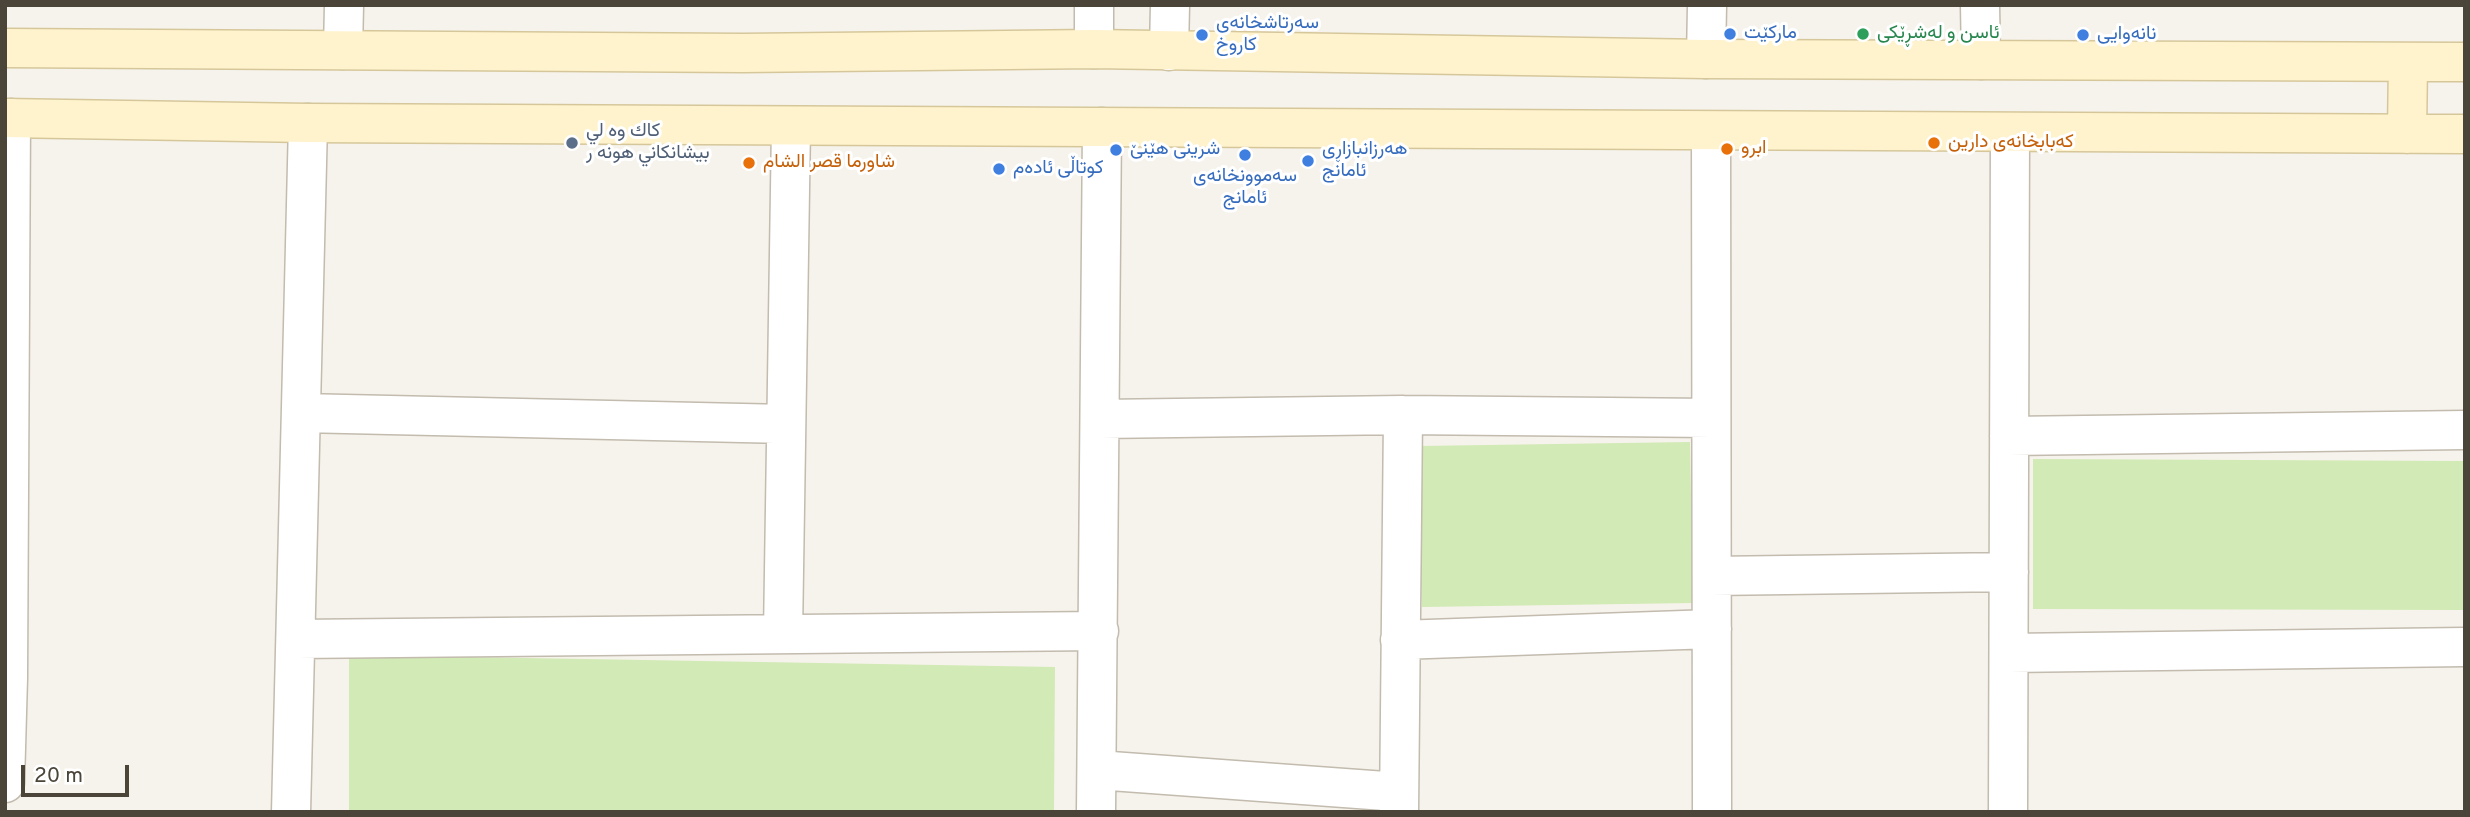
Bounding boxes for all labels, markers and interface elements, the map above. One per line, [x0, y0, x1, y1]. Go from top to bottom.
place label: سەرتاشخانەی کاروخ [1216, 13, 1319, 57]
place label: مارکێت [1744, 23, 1797, 45]
place label: ئاسن و لەشڕێکی [1877, 23, 1999, 45]
place label: نانەوایی [2097, 24, 2156, 46]
marker: مارکێت [1722, 26, 1738, 42]
marker: ئاسن و لەشڕێکی [1855, 26, 1871, 42]
marker: سەرتاشخانەی کاروخ [1194, 27, 1210, 43]
marker: نانەوایی [2075, 27, 2091, 43]
place label: كاك وه لي بيشانكاني هونه ر [586, 121, 710, 165]
place label: کەبابخانەی دارین [1948, 132, 2074, 154]
marker: كاك وه لي بيشانكاني هونه ر [564, 135, 580, 151]
marker: کەبابخانەی دارین [1926, 135, 1942, 151]
place label: ابرو [1741, 138, 1767, 160]
place label: شرینی هێنێ [1130, 139, 1220, 161]
place label: هەرزانبازاڕی ئامانج [1322, 139, 1407, 183]
marker: ابرو [1719, 141, 1735, 157]
marker: شرینی هێنێ [1108, 142, 1124, 158]
marker: سەموونخانەی ئامانج [1237, 147, 1253, 163]
place label: شاورما قصر الشام [763, 152, 895, 174]
marker: هەرزانبازاڕی ئامانج [1300, 153, 1316, 169]
marker: شاورما قصر الشام [741, 155, 757, 171]
place label: کوتاڵی ئادەم [1013, 158, 1103, 180]
marker: کوتاڵی ئادەم [991, 161, 1007, 177]
place label: سەموونخانەی ئامانج [1193, 166, 1297, 210]
scale bar [24, 750, 133, 794]
text: 20 m [34, 763, 83, 790]

